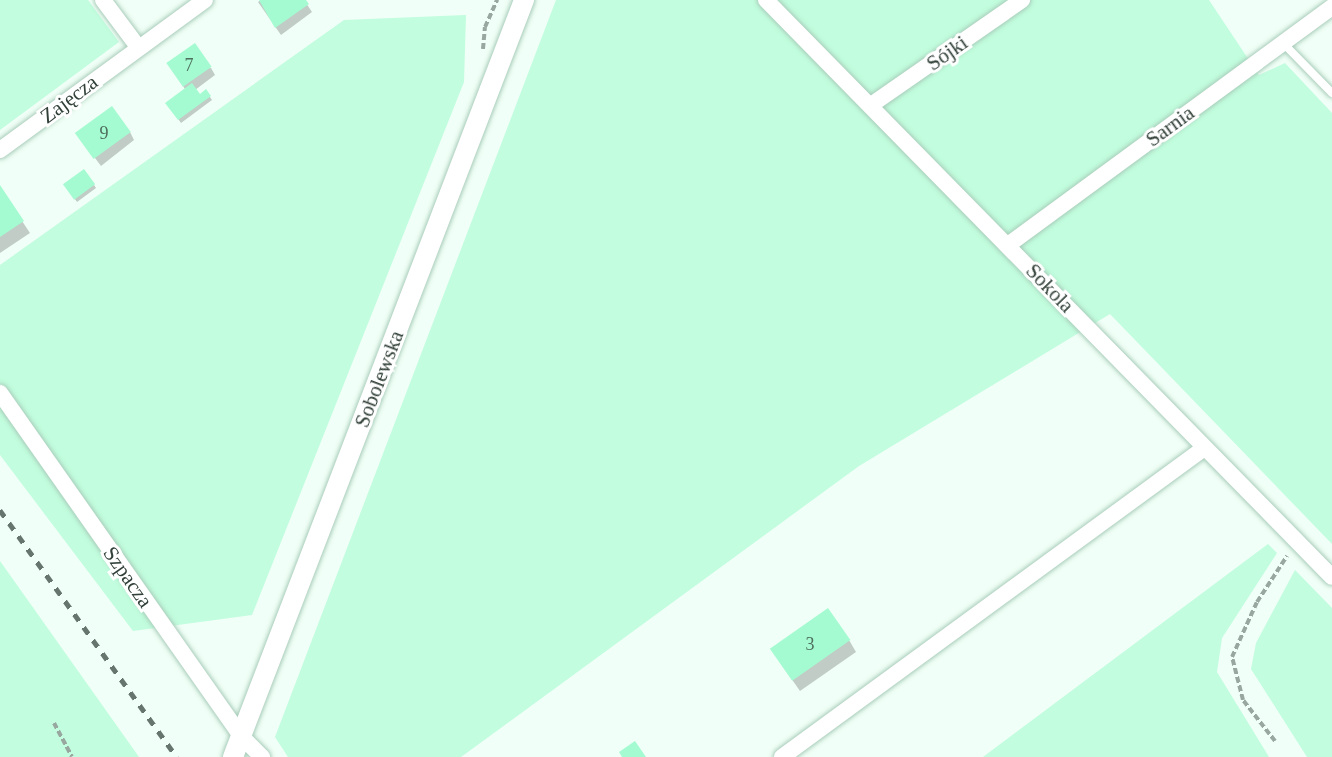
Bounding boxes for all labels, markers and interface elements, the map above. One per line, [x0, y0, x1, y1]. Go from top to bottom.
street label: Sójki [922, 30, 972, 76]
house number: 7 [184, 54, 194, 76]
street label: Zajęcza [35, 69, 103, 129]
street label: Sarnia [1141, 100, 1199, 152]
house number: 9 [100, 122, 108, 144]
street label: Sokola [1021, 258, 1079, 318]
street label: Sobolewska [349, 327, 409, 431]
street label: Szpacza [98, 542, 158, 612]
house number: 3 [806, 633, 814, 655]

